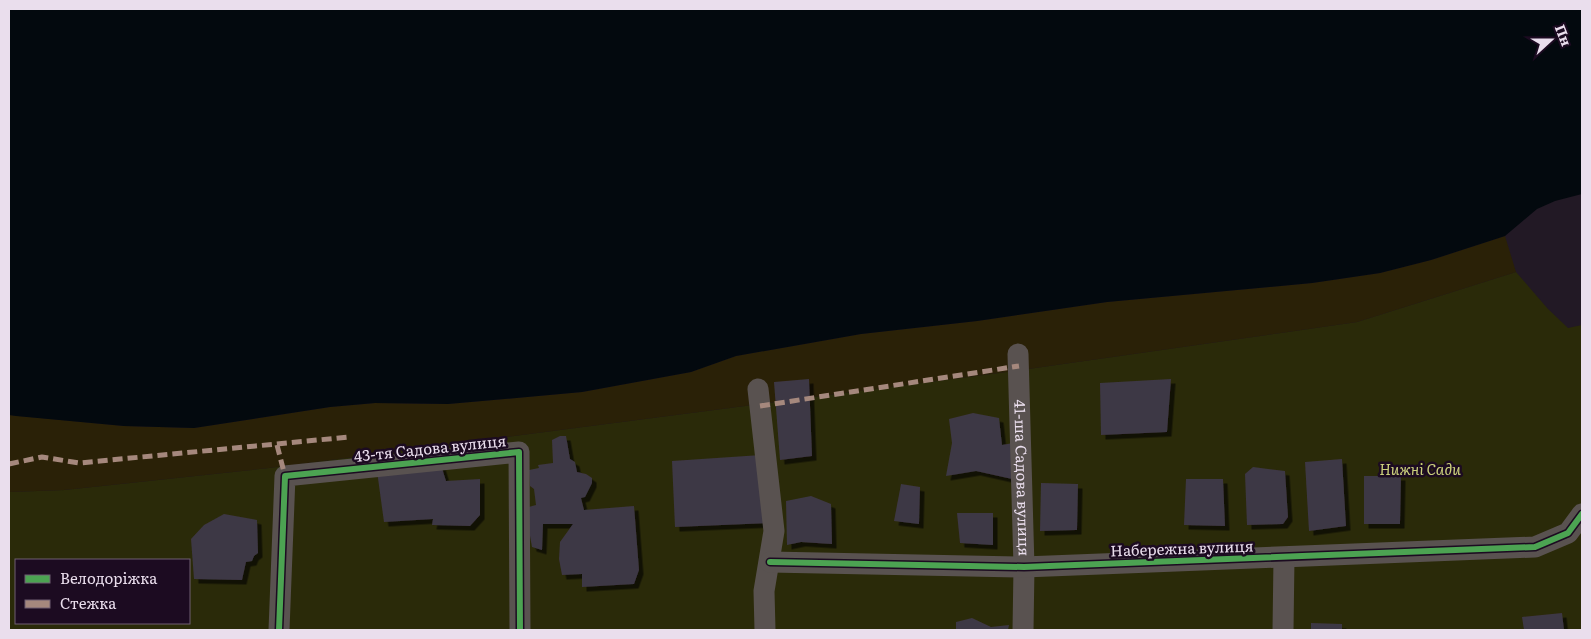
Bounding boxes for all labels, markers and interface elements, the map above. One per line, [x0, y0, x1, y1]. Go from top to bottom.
north arrow [1526, 15, 1576, 65]
text: Пн [1551, 21, 1577, 49]
street label: 41-ша Садова вулиця [1009, 399, 1037, 556]
street label: 43-тя Садова вулиця [353, 428, 507, 467]
park label: Нижні Сади [1379, 457, 1461, 480]
street label: Набережна вулиця [1110, 534, 1254, 561]
legend [15, 559, 190, 624]
text: Велодоріжка [60, 566, 158, 589]
text: Стежка [60, 591, 117, 614]

